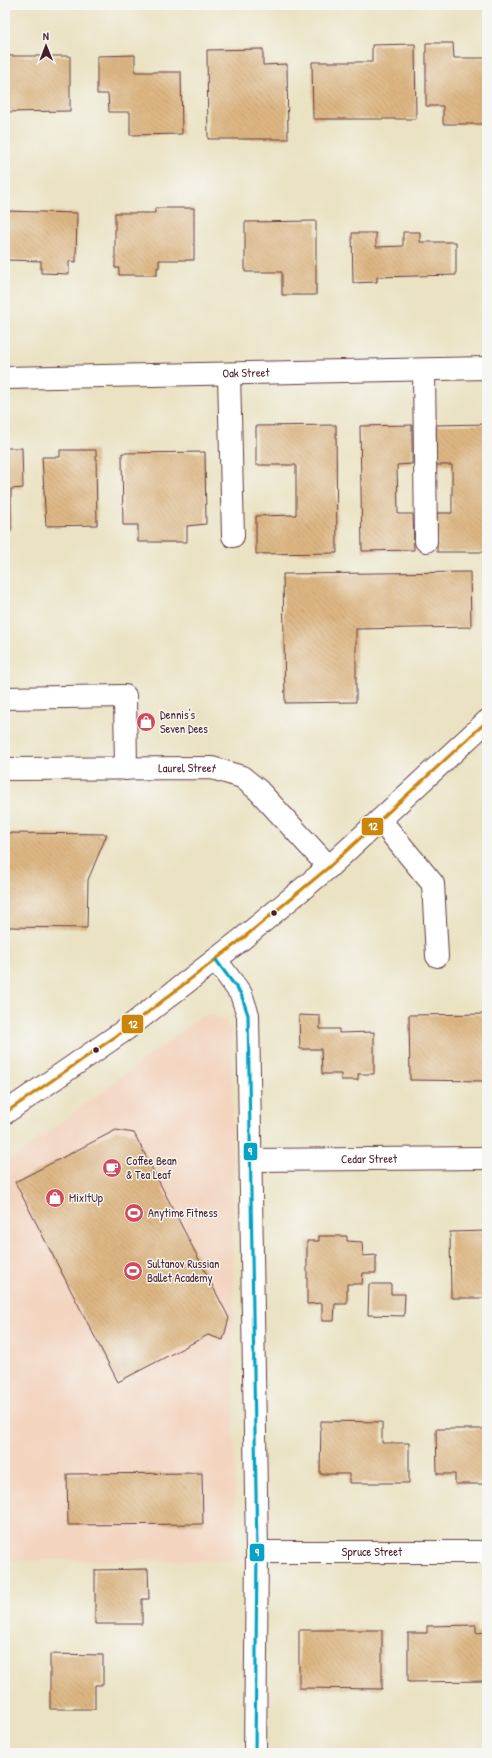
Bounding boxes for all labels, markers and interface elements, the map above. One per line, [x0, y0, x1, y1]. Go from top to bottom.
north arrow [26, 26, 66, 66]
text: N [43, 29, 49, 43]
street label: Oak Street [222, 363, 271, 381]
place label: Dennis's Seven Dees [160, 706, 208, 737]
shop icon: Dennis's Seven Dees [135, 711, 157, 733]
street label: Laurel Street [158, 759, 219, 777]
line badge: 12 [361, 817, 384, 836]
text: 12 [368, 819, 378, 833]
unlabelled marker [269, 908, 279, 918]
line badge: 12 [121, 1014, 144, 1034]
text: 12 [128, 1017, 138, 1031]
unlabelled marker [91, 1045, 101, 1055]
line badge: 9 [243, 1142, 258, 1161]
text: 9 [248, 1144, 252, 1158]
street label: Cedar Street [341, 1150, 398, 1167]
place label: Coffee Bean & Tea Leaf [126, 1152, 177, 1183]
cafe icon: Coffee Bean & Tea Leaf [101, 1157, 123, 1179]
shop icon: MixItUp [44, 1187, 66, 1209]
place label: MixItUp [69, 1189, 103, 1206]
sports icon: Anytime Fitness [123, 1202, 145, 1224]
place label: Anytime Fitness [148, 1204, 218, 1221]
place label: Sultanov Russian Ballet Academy [147, 1255, 219, 1286]
sports icon: Sultanov Russian Ballet Academy [122, 1260, 144, 1282]
line badge: 9 [249, 1543, 265, 1562]
street label: Spruce Street [342, 1543, 403, 1560]
text: 9 [255, 1545, 259, 1559]

